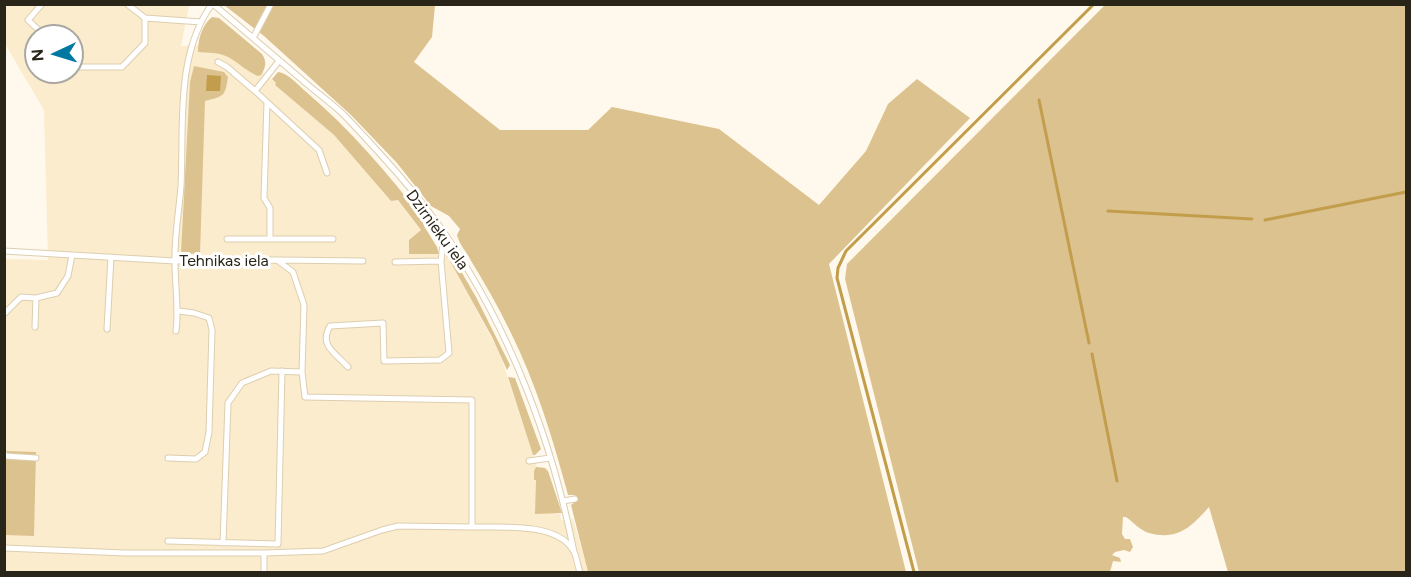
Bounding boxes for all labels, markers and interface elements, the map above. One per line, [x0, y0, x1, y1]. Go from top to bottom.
north arrow [24, 24, 84, 84]
text: N [28, 48, 47, 62]
street label: Dzirnieku iela [402, 186, 472, 274]
street label: Tehnikas iela [179, 251, 269, 271]

